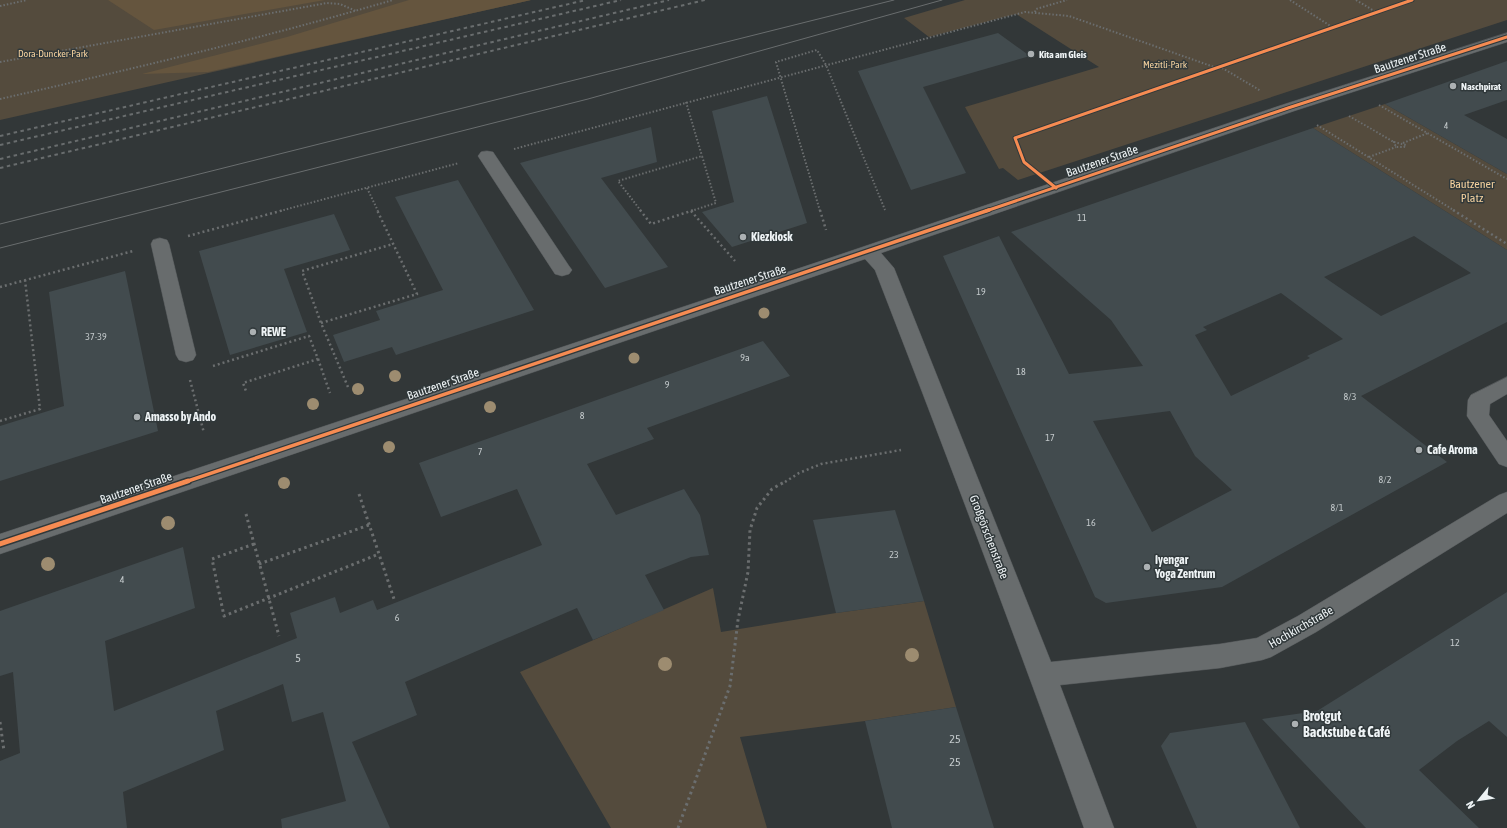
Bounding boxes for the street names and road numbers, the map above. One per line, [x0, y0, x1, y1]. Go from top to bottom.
street label: Bautzener Straße [1372, 40, 1448, 76]
street label: Bautzener Straße [1064, 142, 1140, 180]
street label: Bautzener Straße [712, 262, 788, 298]
street label: Bautzener Straße [405, 365, 481, 403]
street label: Bautzener Straße [98, 469, 174, 507]
street label: Großgörschenstraße [967, 493, 1011, 581]
street label: Hochkirchstraße [1266, 603, 1336, 651]

